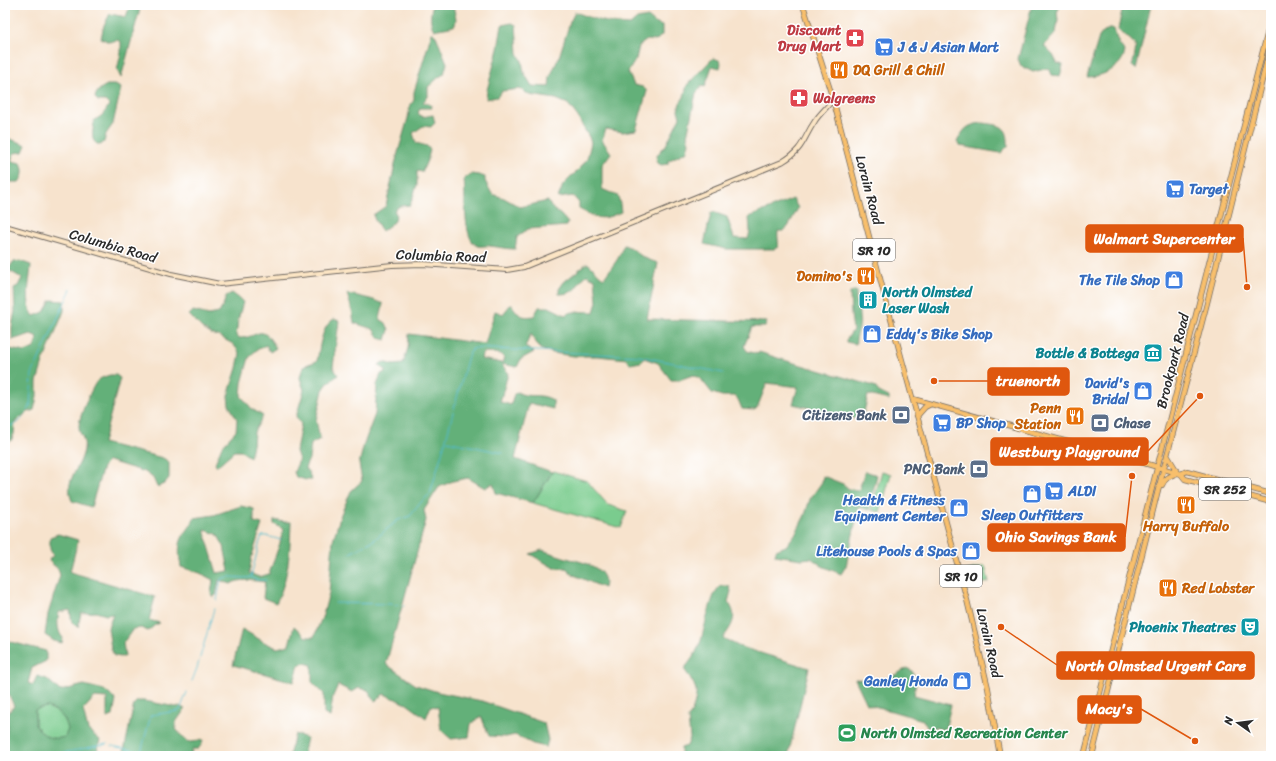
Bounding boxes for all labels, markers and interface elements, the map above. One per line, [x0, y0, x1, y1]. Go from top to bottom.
place label: Discount Drug Mart [778, 18, 842, 59]
pharmacy icon: Discount Drug Mart [844, 27, 866, 49]
place label: J & J Asian Mart [897, 35, 1000, 60]
supermarket icon: J & J Asian Mart [873, 36, 895, 58]
place label: DQ Grill & Chill [853, 58, 945, 83]
restaurant icon: DQ Grill & Chill [828, 59, 850, 81]
place label: Walgreens [813, 86, 876, 111]
pharmacy icon: Walgreens [788, 87, 810, 109]
street label: Lorain Road [848, 152, 891, 229]
place label: Target [1189, 177, 1230, 202]
supermarket icon: Target [1164, 178, 1186, 200]
street label: Columbia Road [66, 222, 161, 271]
callout: Walmart Supercenter [1086, 225, 1243, 252]
text: Walmart Supercenter [1094, 226, 1236, 252]
road number: SR 10 [853, 239, 895, 261]
street label: Columbia Road [396, 242, 488, 270]
place label: Domino's [796, 264, 852, 289]
restaurant icon: Domino's [855, 265, 877, 287]
place label: The Tile Shop [1079, 268, 1161, 293]
shop icon: The Tile Shop [1163, 269, 1185, 291]
place label: North Olmsted Laser Wash [881, 280, 974, 321]
building icon: North Olmsted Laser Wash [857, 289, 879, 311]
street label: Brookpark Road [1149, 309, 1197, 411]
place label: Eddy's Bike Shop [886, 322, 993, 347]
shop icon: Eddy's Bike Shop [861, 323, 883, 345]
place label: Bottle & Bottega [1036, 341, 1140, 366]
museum icon: Bottle & Bottega [1142, 342, 1164, 364]
callout: truenorth [988, 368, 1069, 395]
text: truenorth [996, 368, 1060, 394]
place label: David's Bridal [1085, 371, 1130, 412]
shop icon: David's Bridal [1132, 380, 1154, 402]
place label: Penn Station [1014, 396, 1061, 437]
place label: Citizens Bank [801, 403, 888, 428]
bank icon: Citizens Bank [890, 404, 912, 426]
restaurant icon: Penn Station [1064, 405, 1086, 427]
place label: BP Shop [956, 411, 1007, 436]
place label: Chase [1113, 411, 1152, 436]
supermarket icon: BP Shop [931, 412, 953, 434]
bank icon: Chase [1089, 412, 1111, 434]
callout: Westbury Playground [991, 438, 1148, 465]
text: Westbury Playground [999, 439, 1140, 465]
place label: PNC Bank [904, 457, 966, 482]
bank icon: PNC Bank [968, 458, 990, 480]
road number: SR 252 [1199, 478, 1251, 500]
place label: ALDI [1067, 479, 1097, 504]
supermarket icon: ALDI [1043, 480, 1065, 502]
shop icon: Sleep Outfitters [1021, 483, 1043, 505]
place label: Health & Fitness Equipment Center [834, 488, 946, 529]
restaurant icon: Harry Buffalo [1175, 494, 1197, 516]
shop icon: Health & Fitness Equipment Center [948, 497, 970, 519]
place label: Sleep Outfitters [980, 503, 1083, 528]
place label: Harry Buffalo [1142, 514, 1230, 539]
callout: Ohio Savings Bank [988, 524, 1125, 551]
text: Ohio Savings Bank [995, 524, 1117, 550]
place label: Litehouse Pools & Spas [816, 539, 958, 564]
shop icon: Litehouse Pools & Spas [960, 540, 982, 562]
road number: SR 10 [940, 565, 982, 587]
place label: Red Lobster [1181, 576, 1255, 601]
restaurant icon: Red Lobster [1157, 577, 1179, 599]
street label: Lorain Road [969, 605, 1010, 682]
place label: Phoenix Theatres [1129, 615, 1237, 640]
theatre icon: Phoenix Theatres [1239, 616, 1261, 638]
callout: North Olmsted Urgent Care [1057, 652, 1254, 679]
text: North Olmsted Urgent Care [1065, 653, 1246, 679]
place label: Ganley Honda [863, 669, 948, 694]
shop icon: Ganley Honda [951, 670, 973, 692]
callout: Macy's [1078, 696, 1141, 723]
text: Macy's [1085, 696, 1133, 722]
north arrow [1218, 703, 1258, 743]
text: N [1218, 714, 1239, 728]
place label: North Olmsted Recreation Center [860, 721, 1069, 746]
sports icon: North Olmsted Recreation Center [836, 722, 858, 744]

